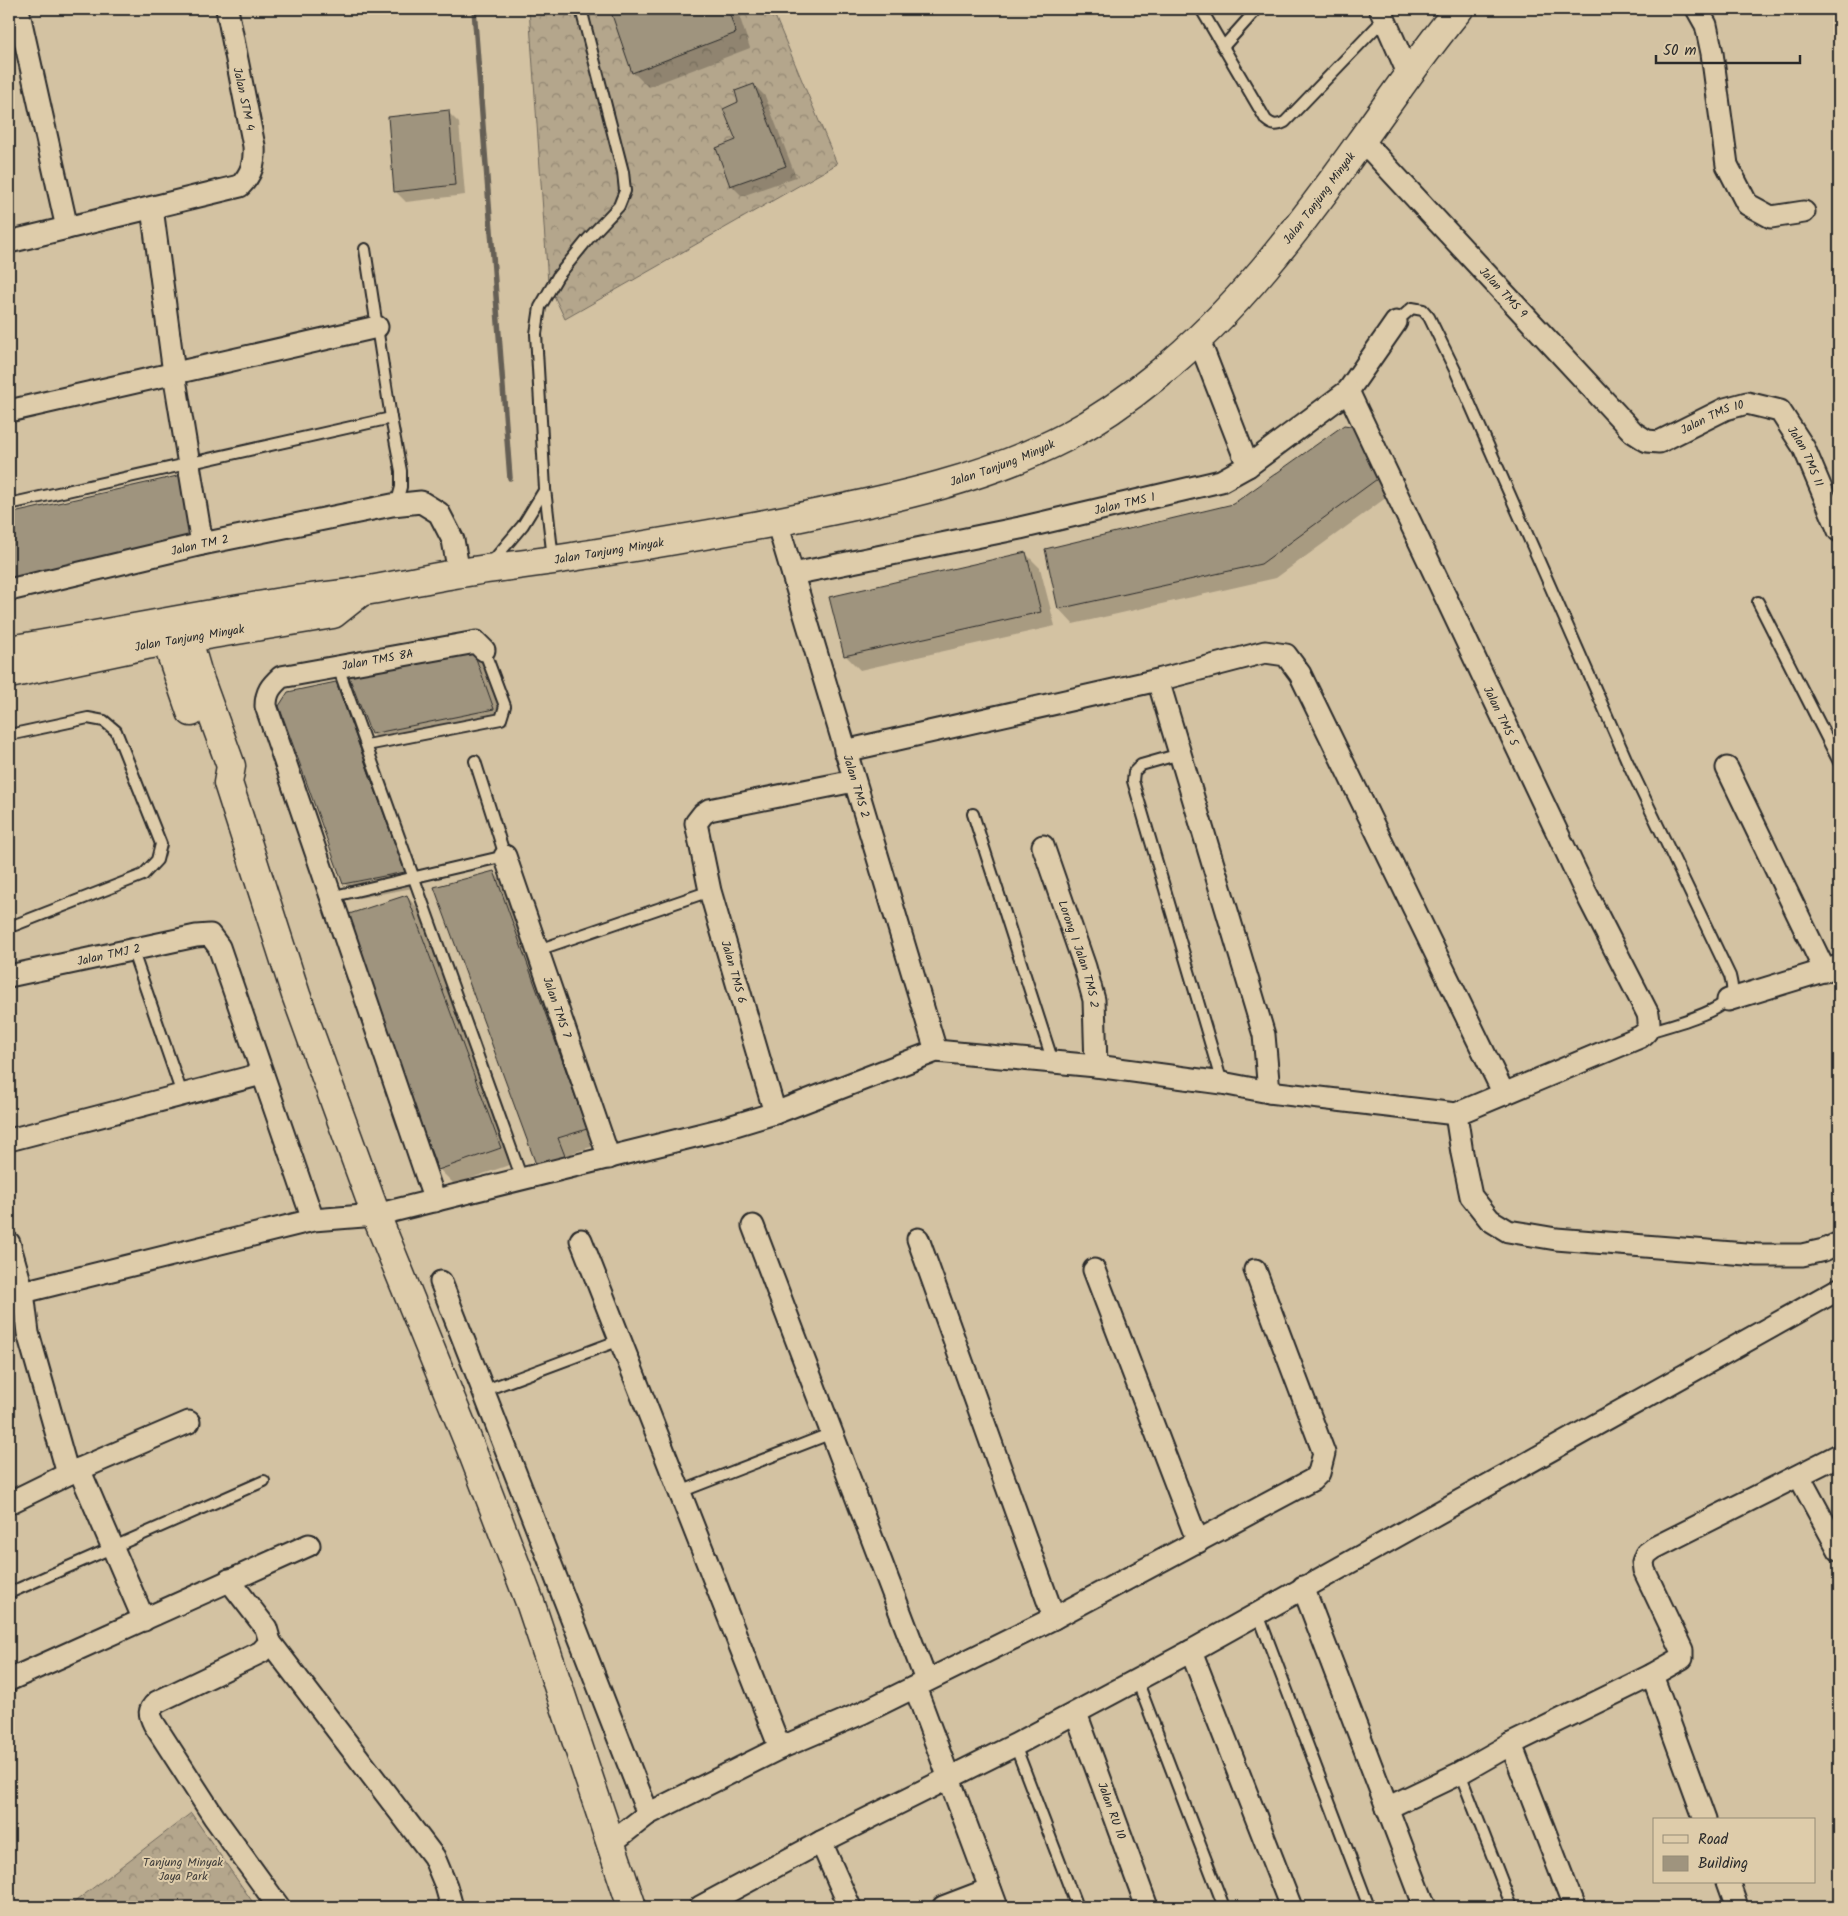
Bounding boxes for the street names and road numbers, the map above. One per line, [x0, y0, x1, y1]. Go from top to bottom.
street label: Jalan STM 4 [227, 65, 260, 133]
street label: Jalan Tanjung Minyak [1279, 148, 1361, 249]
street label: Jalan TMS 9 [1474, 263, 1532, 323]
street label: Jalan TMS 10 [1677, 395, 1746, 440]
street label: Jalan TMS 11 [1782, 422, 1828, 490]
street label: Jalan Tanjung Minyak [948, 435, 1059, 492]
street label: Jalan TMS 1 [1092, 488, 1157, 520]
street label: Jalan TM 2 [169, 530, 230, 561]
street label: Jalan Tanjung Minyak [553, 533, 666, 570]
street label: Jalan Tanjung Minyak [133, 620, 246, 657]
street label: Jalan TMS 8A [340, 644, 415, 676]
street label: Jalan TMS 5 [1478, 683, 1524, 751]
street label: Jalan TMS 2 [837, 753, 874, 820]
street label: Lorong 1 Jalan TMS 2 [1053, 898, 1103, 1008]
street label: Jalan TMS 6 [715, 938, 752, 1006]
street label: Jalan TMJ 2 [75, 939, 142, 971]
street label: Jalan TMS 7 [537, 974, 576, 1041]
street label: Jalan RU 10 [1092, 1779, 1130, 1842]

